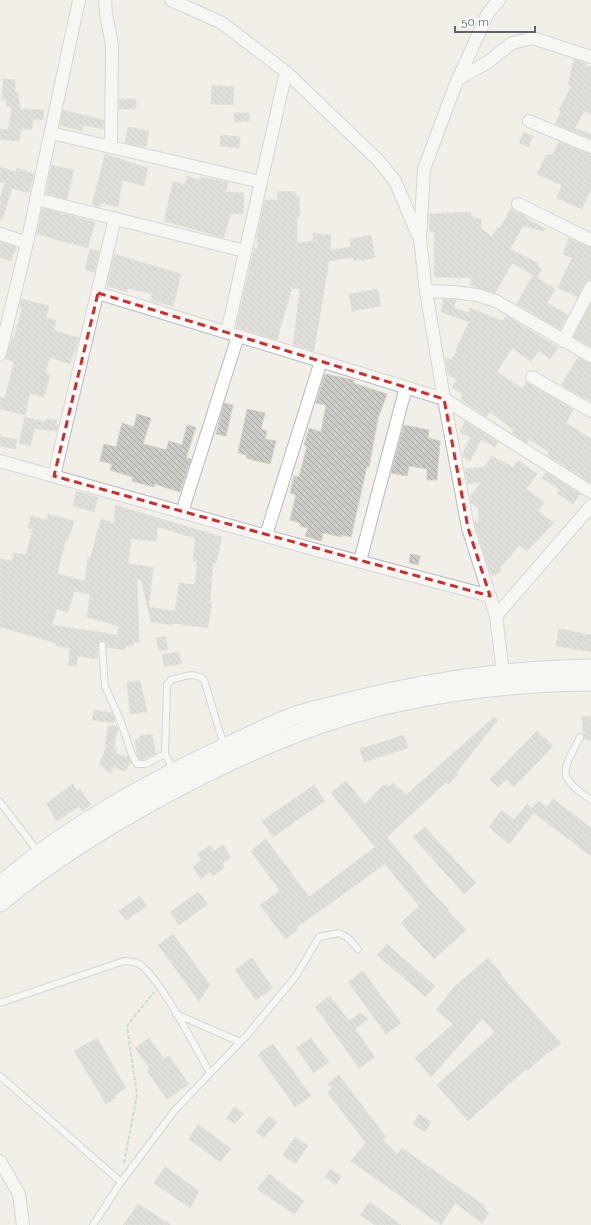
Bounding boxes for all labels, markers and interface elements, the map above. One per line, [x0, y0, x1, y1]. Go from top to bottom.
scale bar [455, 8, 535, 34]
text: 50 m [461, 15, 489, 29]

